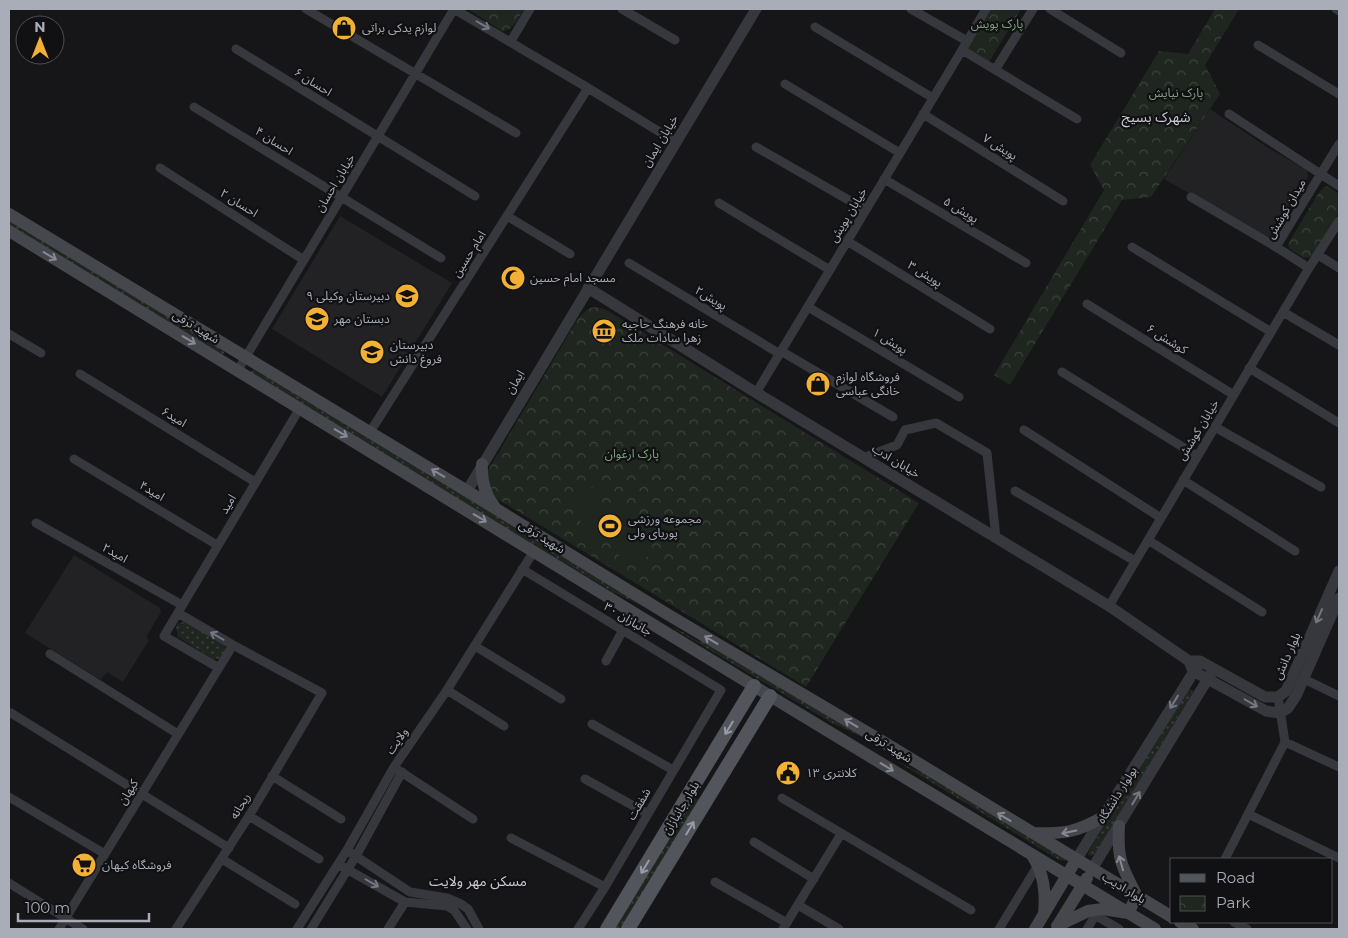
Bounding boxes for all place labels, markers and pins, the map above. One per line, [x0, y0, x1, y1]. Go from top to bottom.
shop icon: لوازم یدکی براتی [331, 15, 357, 41]
place label: لوازم یدکی براتی [362, 20, 436, 37]
mosque icon: مسجد امام حسین [500, 265, 526, 291]
place label: مسجد امام حسین [530, 270, 616, 287]
school or university icon: دبیرستان وکیلی ۹ [394, 283, 420, 309]
place label: دبیرستان وکیلی ۹ [306, 288, 390, 303]
school or university icon: دبستان مهر [304, 306, 330, 332]
place label: دبستان مهر [333, 311, 390, 326]
place label: خانه فرهنگ حاجیه زهرا سادات ملک [622, 316, 708, 345]
museum icon: خانه فرهنگ حاجیه زهرا سادات ملک [591, 318, 617, 344]
place label: دبیرستان فروغ دانش [390, 337, 442, 368]
school or university icon: دبیرستان فروغ دانش [359, 339, 385, 365]
place label: فروشگاه لوازم خانگی عباسی [836, 369, 900, 398]
shop icon: فروشگاه لوازم خانگی عباسی [805, 371, 831, 397]
place label: مجموعه ورزشی پوریای ولی [628, 511, 702, 541]
sports icon: مجموعه ورزشی پوریای ولی [597, 513, 623, 539]
public building icon: کلانتری ۱۳ [775, 760, 801, 786]
place label: کلانتری ۱۳ [806, 765, 858, 780]
supermarket icon: فروشگاه کیهان [71, 852, 97, 878]
place label: فروشگاه کیهان [102, 857, 172, 872]

